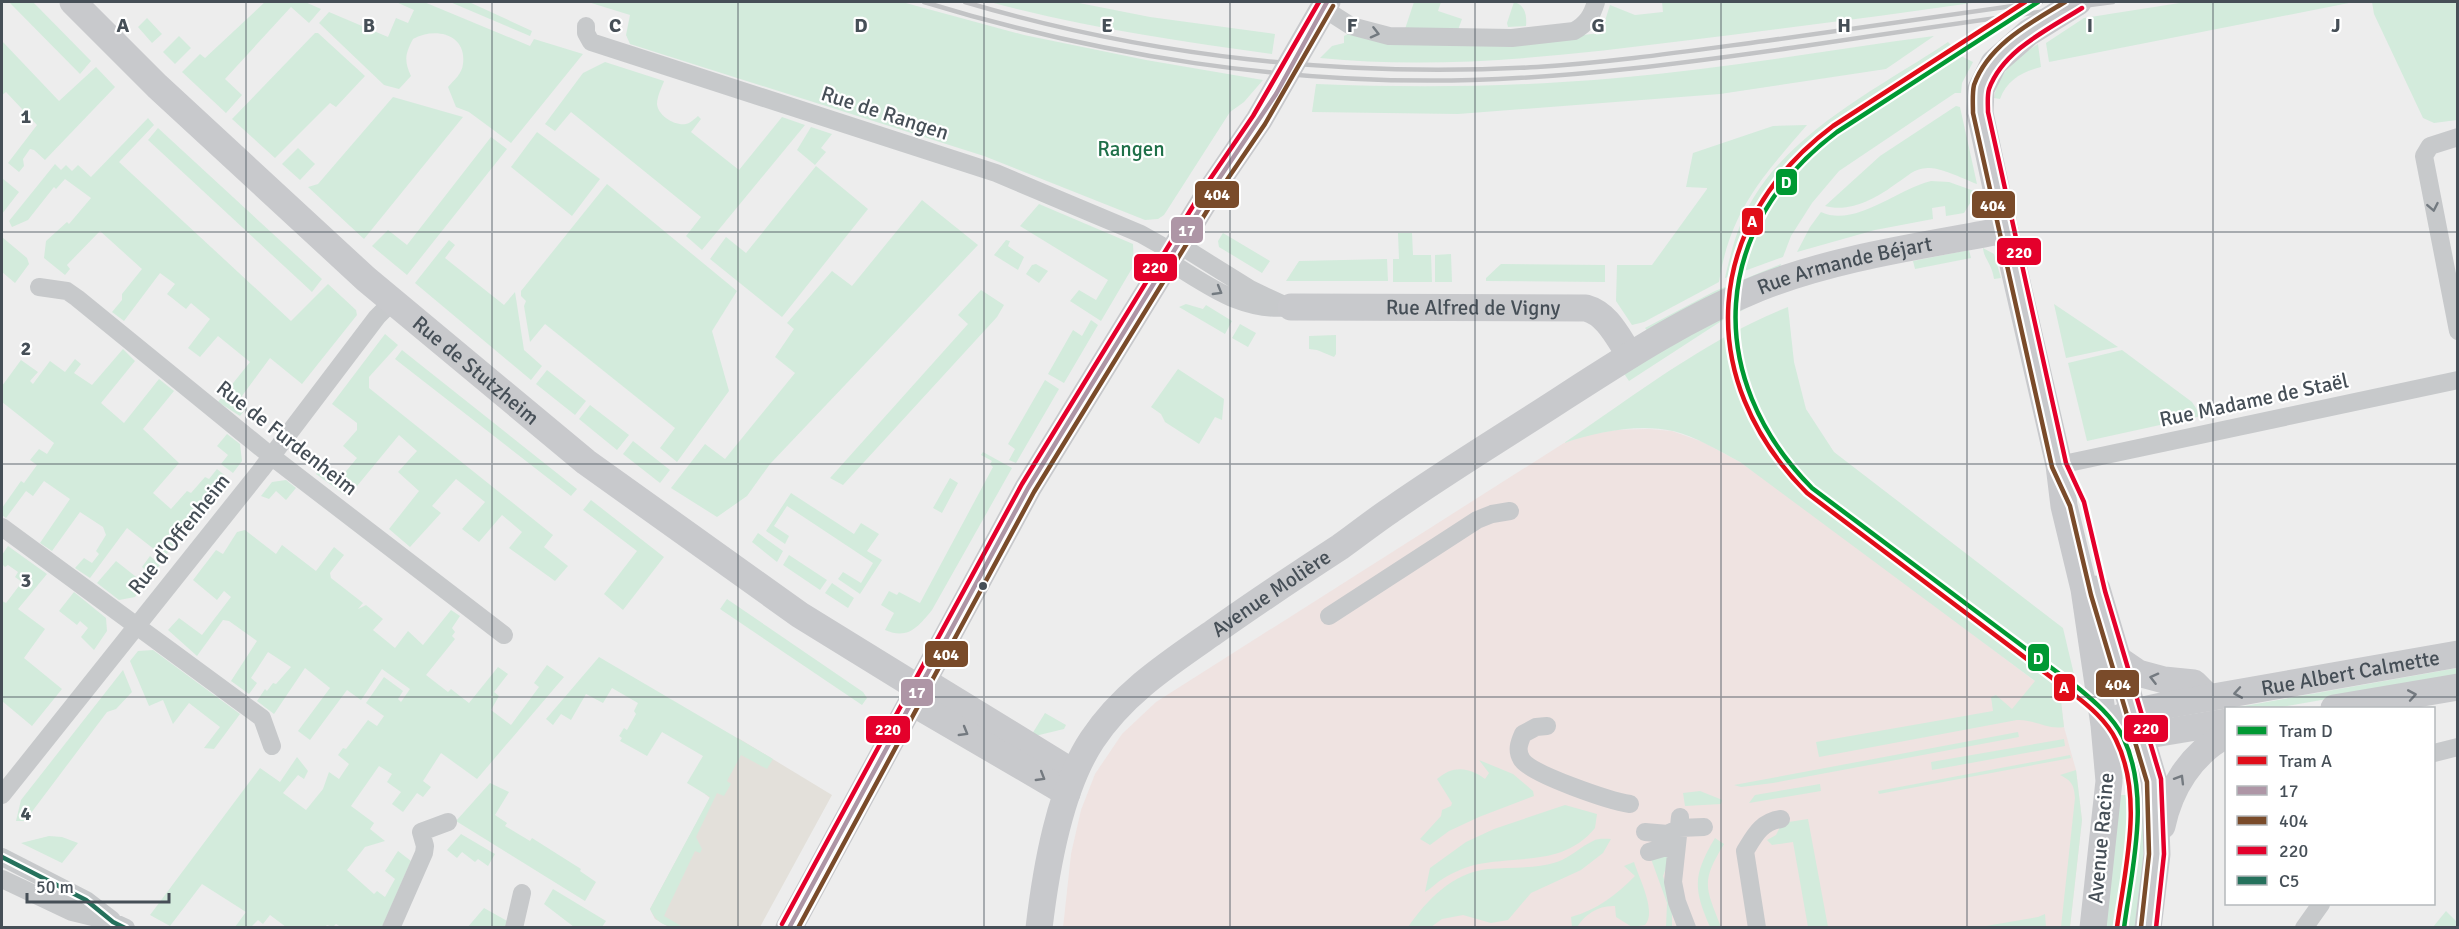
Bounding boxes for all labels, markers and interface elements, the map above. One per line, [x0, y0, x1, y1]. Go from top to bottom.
text: A [117, 13, 130, 38]
text: B [363, 13, 375, 38]
text: C [609, 13, 621, 38]
text: D [854, 13, 868, 38]
text: E [1101, 13, 1113, 38]
text: F [1347, 13, 1358, 38]
text: G [1591, 13, 1605, 38]
text: H [1837, 13, 1851, 38]
text: I [2087, 13, 2093, 38]
text: J [2331, 13, 2341, 38]
one-way arrow [1370, 26, 1380, 39]
street label: Rue de Rangen [818, 80, 952, 146]
text: 1 [21, 104, 32, 129]
park label: Rangen [1097, 136, 1165, 162]
line badge: D [1775, 168, 1798, 196]
text: D [1781, 173, 1792, 193]
line badge: 404 [1194, 180, 1240, 209]
text: 404 [1204, 185, 1230, 205]
line badge: 404 [1971, 190, 2016, 219]
text: 404 [1980, 196, 2006, 216]
one-way arrow [2426, 202, 2439, 212]
line badge: A [1741, 207, 1764, 236]
text: A [1747, 212, 1758, 232]
line badge: 17 [1170, 216, 1204, 244]
text: 17 [1178, 221, 1196, 241]
street label: Rue Armande Béjart [1753, 231, 1934, 301]
line badge: 220 [1996, 237, 2042, 266]
text: 220 [2006, 243, 2032, 263]
line badge: 220 [1133, 253, 1178, 282]
text: 220 [1142, 258, 1168, 278]
one-way arrow [1212, 283, 1222, 295]
street label: Rue Alfred de Vigny [1386, 294, 1560, 321]
street label: Rue de Stutzheim [407, 310, 544, 430]
text: 2 [21, 336, 31, 361]
street label: Rue Madame de Staël [2157, 367, 2351, 433]
street label: Rue de Furdenheim [211, 375, 363, 501]
street label: Rue d'Offenheim [122, 468, 236, 600]
street label: Avenue Molière [1206, 544, 1336, 643]
text: 3 [21, 568, 31, 593]
unlabelled marker [977, 580, 989, 592]
line badge: 404 [924, 640, 969, 668]
line badge: D [2027, 643, 2050, 672]
street label: Rue Albert Calmette [2259, 644, 2442, 701]
text: 404 [933, 645, 959, 665]
text: D [2033, 649, 2044, 669]
line badge: 404 [2095, 669, 2140, 698]
one-way arrow [2150, 672, 2160, 685]
line badge: A [2053, 673, 2076, 702]
text: 404 [2105, 675, 2131, 695]
line badge: 17 [900, 678, 934, 707]
text: A [2059, 678, 2070, 698]
text: 17 [908, 683, 926, 703]
one-way arrow [2233, 686, 2243, 699]
one-way arrow [2407, 689, 2417, 702]
legend [2225, 707, 2435, 905]
line badge: 220 [2123, 714, 2169, 743]
line badge: 220 [865, 715, 911, 744]
text: 220 [2133, 719, 2159, 739]
text: 220 [875, 720, 901, 740]
text: Tram D [2279, 720, 2333, 742]
one-way arrow [958, 724, 968, 736]
text: Tram A [2279, 750, 2332, 772]
one-way arrow [1035, 770, 1045, 782]
street label: Avenue Racine [2082, 772, 2120, 904]
one-way arrow [2173, 775, 2184, 785]
text: 17 [2279, 780, 2298, 802]
text: 4 [21, 801, 32, 826]
text: 404 [2279, 810, 2308, 832]
text: 220 [2279, 840, 2308, 862]
scale bar [27, 866, 170, 904]
text: C5 [2279, 870, 2300, 892]
text: 50 m [36, 876, 74, 898]

